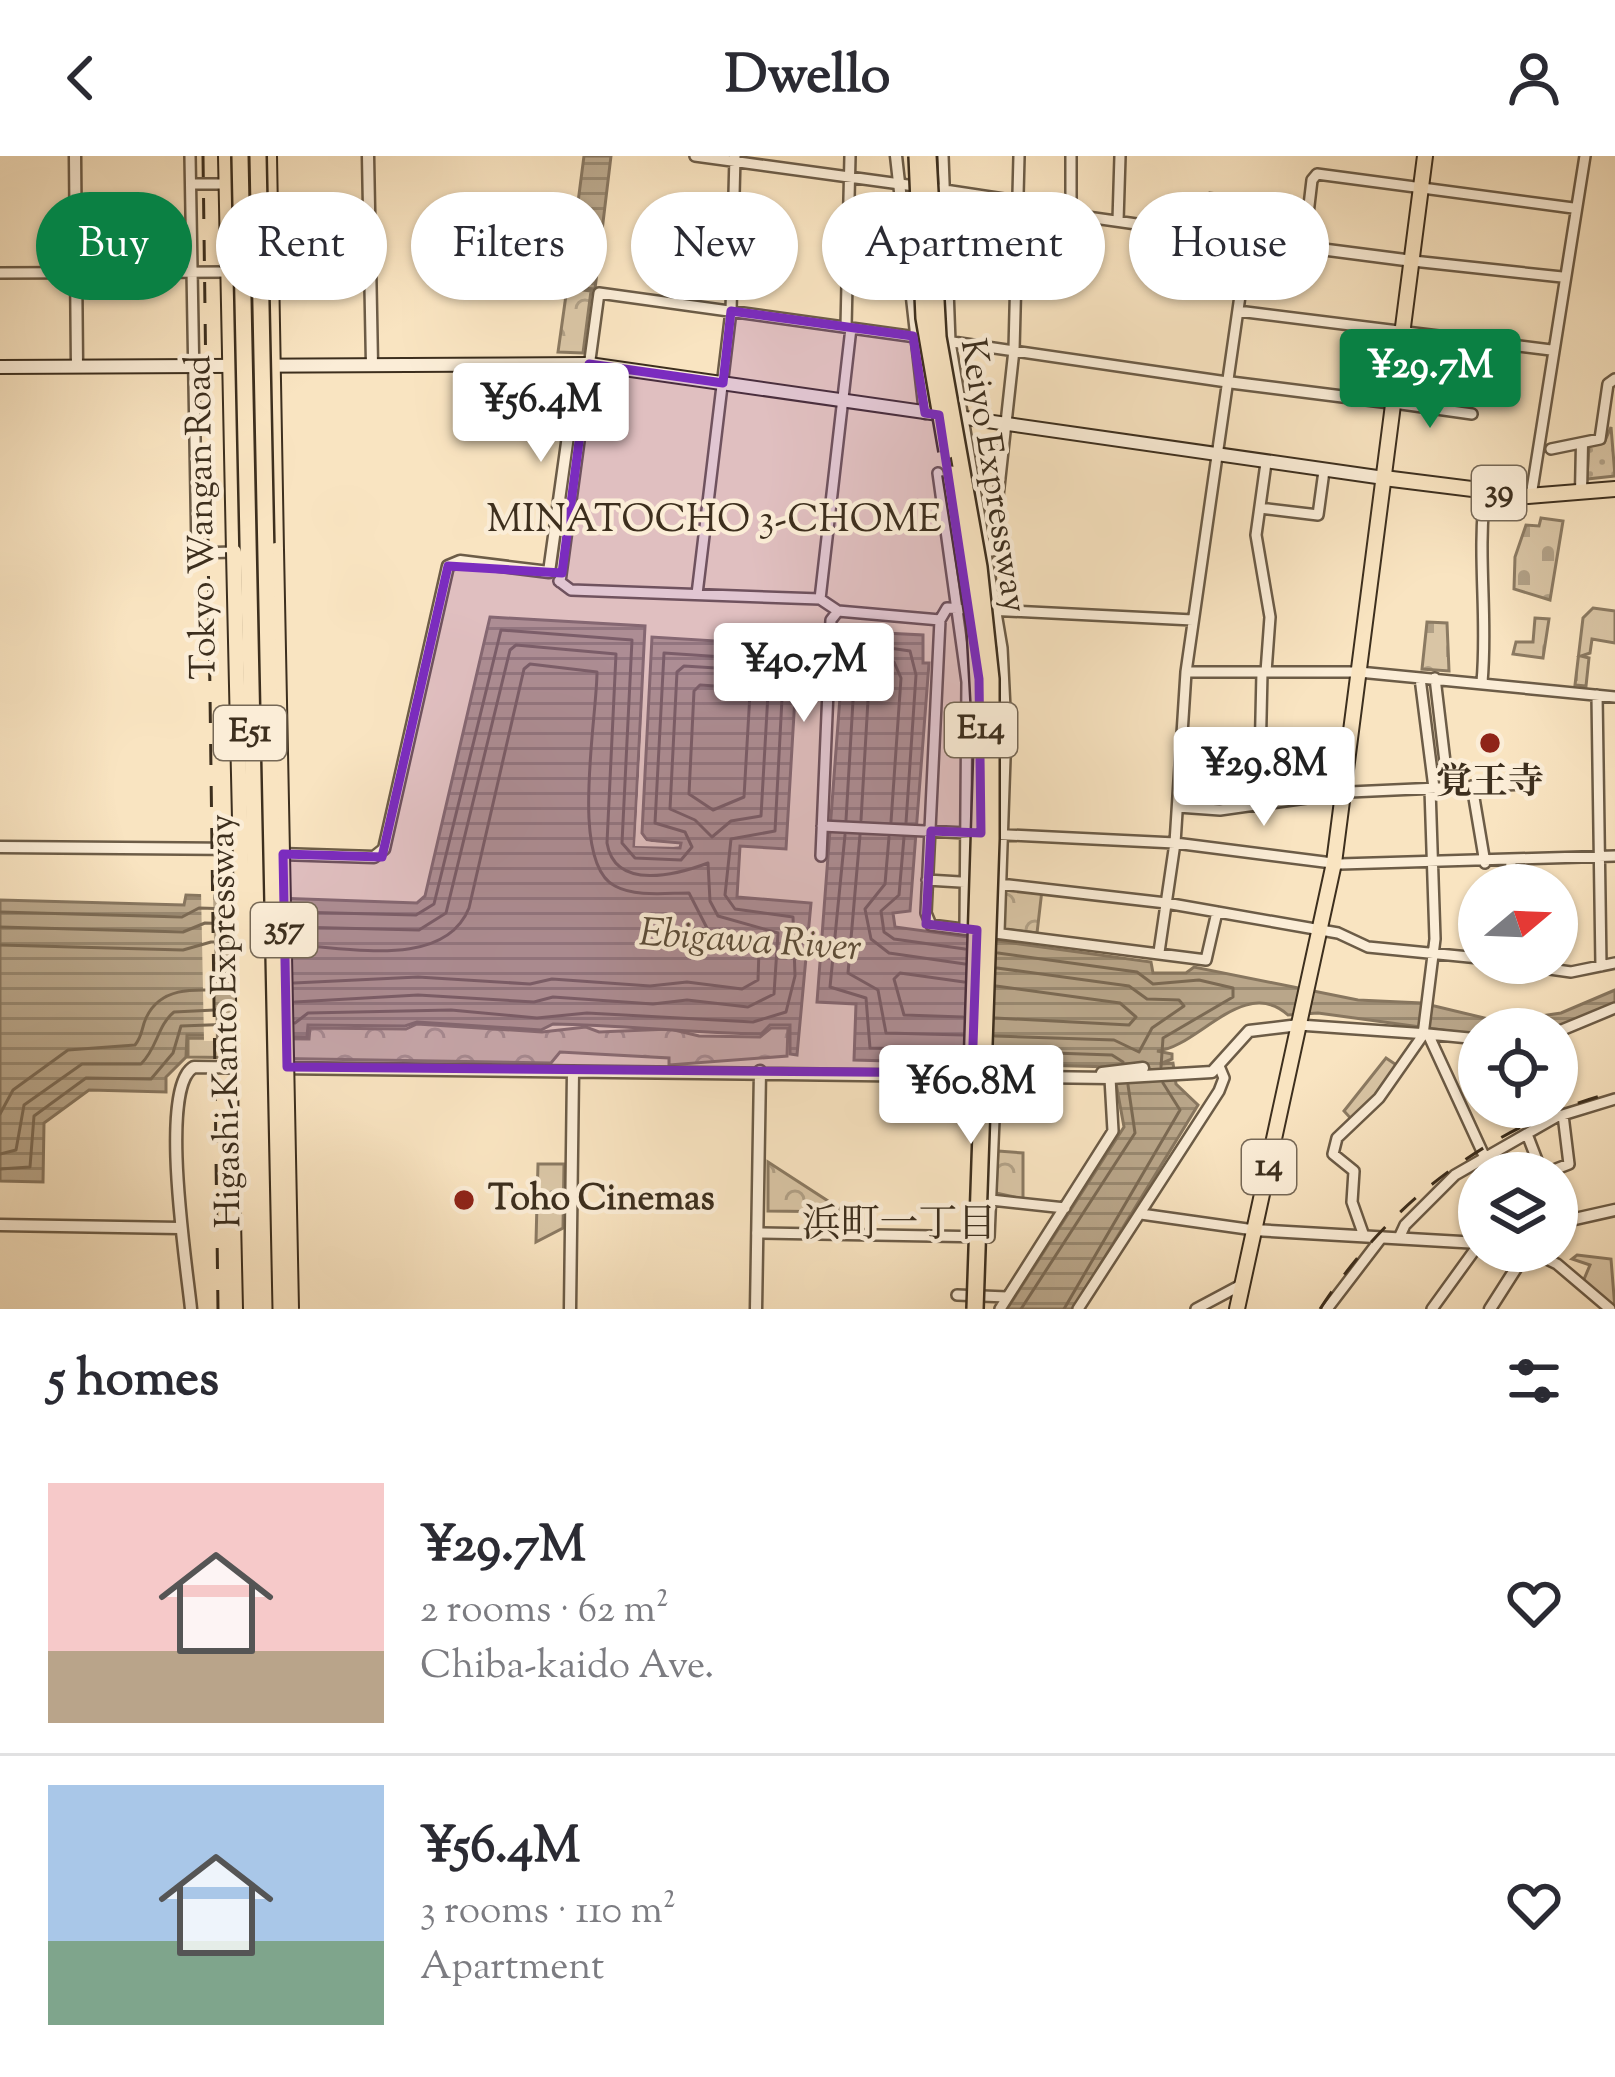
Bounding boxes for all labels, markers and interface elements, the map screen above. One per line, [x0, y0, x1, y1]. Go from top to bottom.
text: Dwello [725, 39, 890, 117]
icon: back [48, 45, 114, 111]
icon: person [1501, 45, 1567, 111]
chip: Buy [36, 192, 192, 300]
chip: Rent [216, 192, 387, 300]
chip: Filters [411, 192, 607, 300]
chip: New [631, 192, 798, 300]
chip: Apartment [822, 192, 1105, 300]
chip: House [1129, 192, 1329, 300]
pin: ¥29.7M [1332, 329, 1528, 431]
street label: Keiyo Expressway [945, 335, 1039, 617]
text: ¥29.7M [1367, 340, 1493, 396]
street label: Tokyo Wangan Road [174, 354, 232, 680]
pin: ¥56.4M [443, 363, 639, 465]
text: ¥56.4M [480, 374, 602, 430]
road number: 39 [1472, 466, 1526, 520]
district label: MINATOCHO 3-CHOME [486, 494, 942, 550]
pin: ¥40.7M [706, 623, 902, 725]
text: ¥40.7M [741, 634, 867, 690]
road number: E14 [945, 703, 1017, 757]
road number: E51 [214, 706, 286, 760]
pin: ¥29.8M [1166, 727, 1362, 829]
marker: 覚王寺 [1477, 730, 1503, 756]
text: ¥29.8M [1201, 738, 1327, 794]
place label: 覚王寺 [1436, 758, 1544, 810]
street label: Higashi-Kanto Expressway [197, 813, 257, 1228]
north arrow [1458, 864, 1578, 984]
map controls [1458, 864, 1578, 1272]
road number: 357 [251, 903, 317, 957]
water label: Ebigawa River [637, 907, 863, 979]
button: locate [1458, 1008, 1578, 1128]
pin: ¥60.8M [873, 1045, 1069, 1147]
text: ¥60.8M [906, 1056, 1036, 1112]
road number: 14 [1242, 1140, 1296, 1194]
button: layers [1458, 1152, 1578, 1272]
place label: Toho Cinemas [488, 1174, 715, 1226]
marker: Toho Cinemas [451, 1187, 477, 1213]
district label: 浜町一丁目 [801, 1199, 997, 1255]
text: 5 homes [48, 1345, 219, 1418]
icon: filters [1501, 1348, 1567, 1414]
text: ¥29.7M [420, 1511, 586, 1584]
icon: home [144, 1531, 288, 1675]
icon: heart [1501, 1570, 1567, 1636]
text: 2 rooms · 62 m² [420, 1584, 669, 1640]
text: Chiba-kaido Ave. [420, 1640, 714, 1696]
text: ¥56.4M [420, 1812, 580, 1885]
icon: home [144, 1833, 288, 1977]
icon: heart [1501, 1872, 1567, 1938]
text: 3 rooms · 110 m² [420, 1885, 676, 1941]
text: Apartment [420, 1941, 604, 1997]

